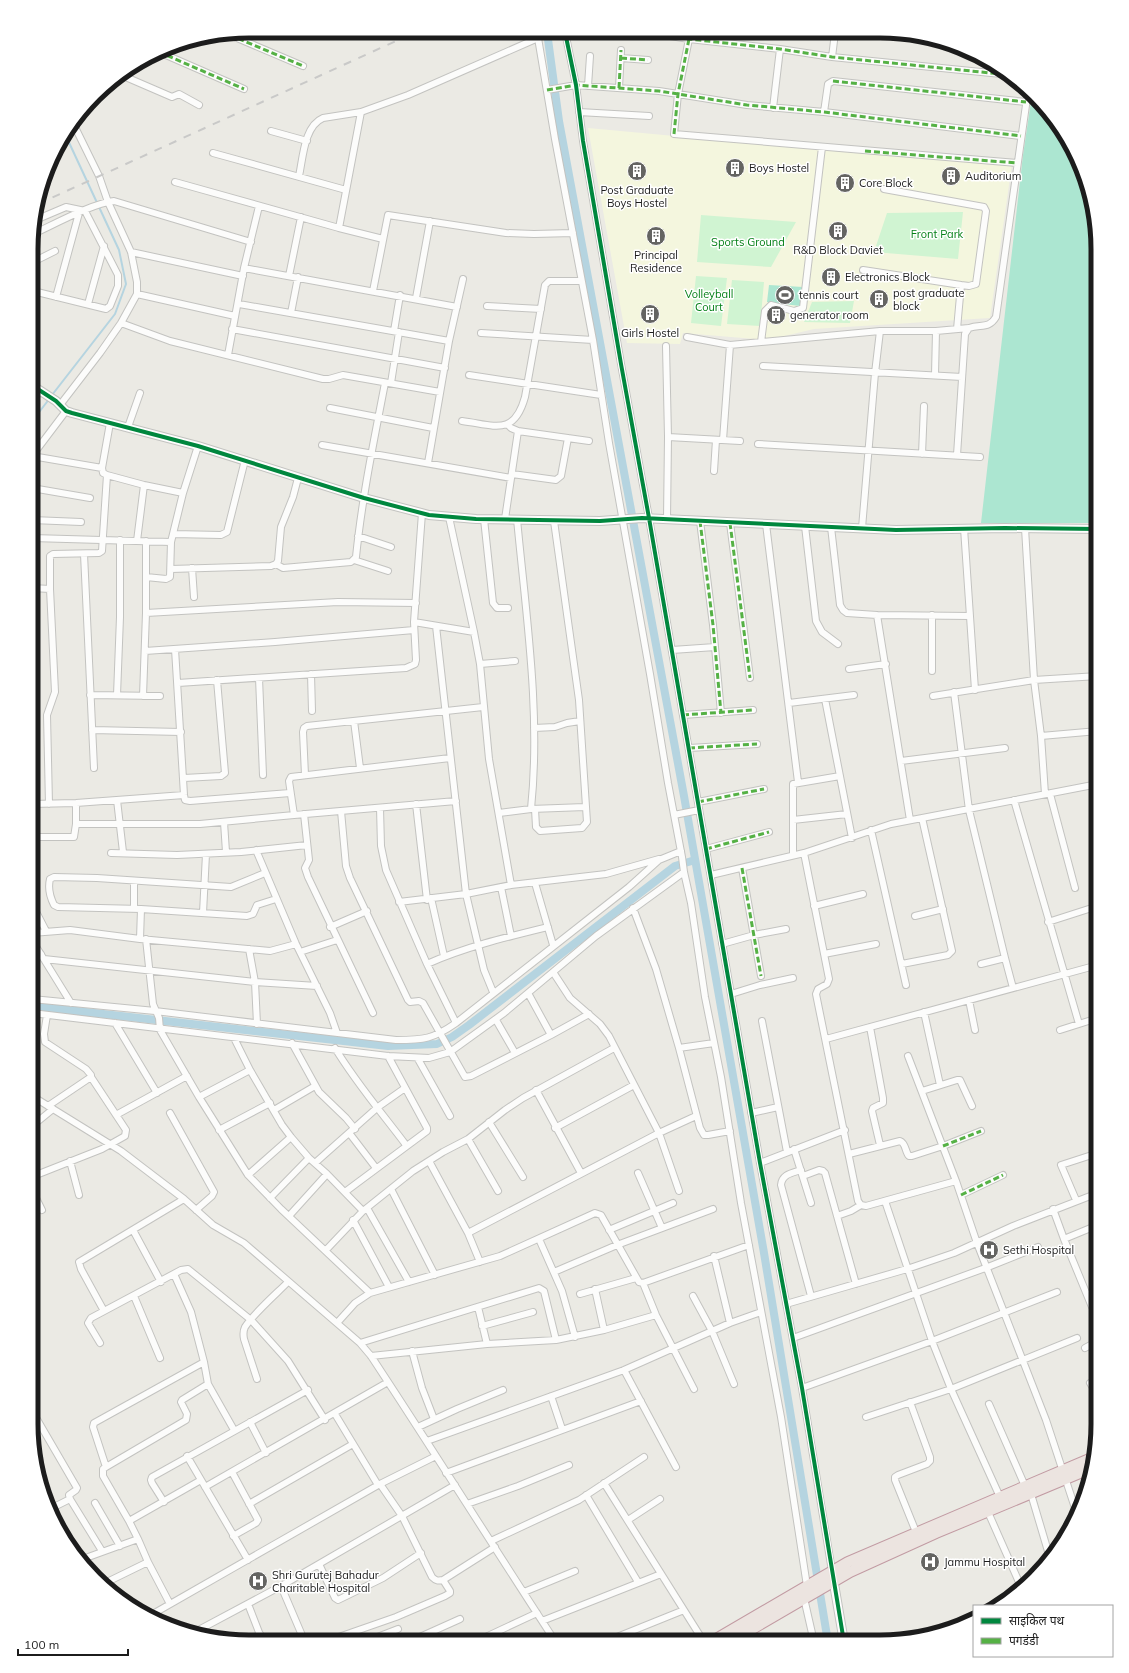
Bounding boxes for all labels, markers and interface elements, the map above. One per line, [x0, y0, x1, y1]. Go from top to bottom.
building icon: Boys Hostel [724, 157, 746, 179]
building icon: Post Graduate Boys Hostel [626, 160, 648, 182]
place label: Boys Hostel [749, 161, 809, 175]
building icon: Auditorium [940, 165, 962, 187]
place label: Auditorium [965, 169, 1021, 183]
building icon: Core Block [834, 172, 856, 194]
place label: Core Block [859, 176, 913, 190]
place label: Post Graduate Boys Hostel [600, 183, 674, 210]
building icon: R&D Block Daviet [827, 220, 849, 242]
building icon: Principal Residence [645, 225, 667, 247]
park label: Front Park [911, 227, 964, 241]
park label: Sports Ground [711, 235, 785, 249]
place label: R&D Block Daviet [793, 243, 883, 257]
place label: Principal Residence [630, 248, 682, 275]
building icon: Electronics Block [820, 266, 842, 288]
place label: Electronics Block [845, 270, 930, 284]
sports icon: tennis court [774, 284, 796, 306]
place label: post graduate block [893, 286, 965, 313]
park label: Volleyball Court [685, 287, 733, 314]
place label: tennis court [799, 288, 859, 302]
building icon: post graduate block [868, 288, 890, 310]
building icon: Girls Hostel [639, 303, 661, 325]
building icon: generator room [765, 304, 787, 326]
place label: generator room [790, 308, 869, 322]
place label: Girls Hostel [621, 326, 679, 340]
hospital icon: Sethi Hospital [978, 1239, 1000, 1261]
place label: Sethi Hospital [1003, 1243, 1074, 1257]
hospital icon: Jammu Hospital [919, 1551, 941, 1573]
place label: Jammu Hospital [944, 1555, 1025, 1569]
place label: Shri Gurutej Bahadur Charitable Hospital [272, 1568, 379, 1595]
hospital icon: Shri Gurutej Bahadur Charitable Hospital [247, 1570, 269, 1592]
legend [973, 1605, 1113, 1657]
text: साइकिल पथ [1009, 1613, 1065, 1628]
scale bar [18, 1631, 128, 1657]
text: पगडंडी [1009, 1633, 1039, 1648]
text: 100 m [24, 1637, 59, 1652]

